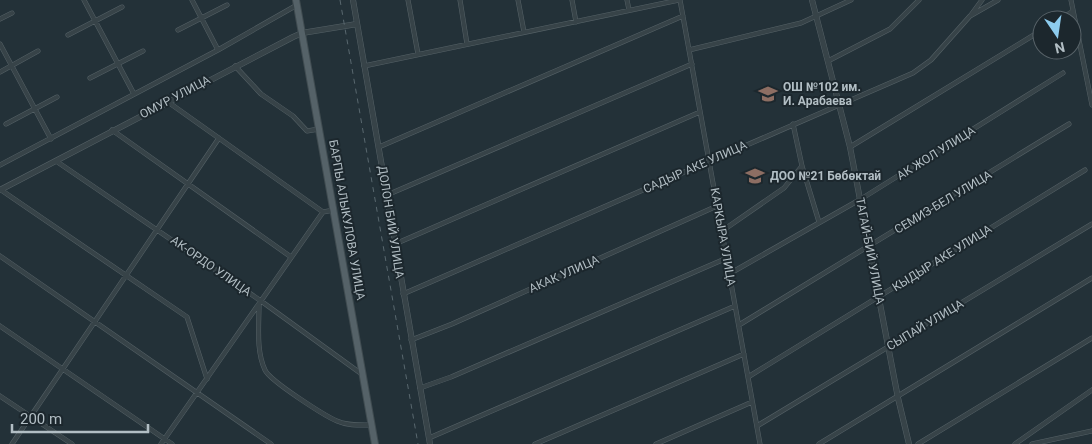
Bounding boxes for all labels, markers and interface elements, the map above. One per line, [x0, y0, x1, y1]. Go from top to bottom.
north arrow [1032, 10, 1082, 60]
text: N [1053, 39, 1067, 57]
street label: ОМУР УЛИЦА [137, 72, 213, 121]
place label: ОШ №102 им. И. Арабаева [783, 80, 861, 108]
school or university icon: ОШ №102 им. И. Арабаева [757, 83, 779, 105]
street label: АК ЖОЛ УЛИЦА [894, 123, 978, 183]
street label: САДЫР АКЕ УЛИЦА [641, 138, 749, 196]
street label: БАРПЫ АЛЫКУЛОВА УЛИЦА [326, 139, 368, 301]
street label: ДОЛОН БИЙ УЛИЦА [375, 164, 408, 280]
school or university icon: ДОО №21 Бөбөктай [744, 165, 766, 187]
street label: СЕМИЗ-БЕЛ УЛИЦА [892, 167, 994, 237]
place label: ДОО №21 Бөбөктай [770, 169, 881, 183]
street label: КАРКЫРА УЛИЦА [707, 187, 739, 288]
street label: ТАГАЙ-БИЙ УЛИЦА [853, 196, 888, 306]
street label: КЫДЫР АКЕ УЛИЦА [890, 222, 994, 294]
street label: АК-ОРДО УЛИЦА [168, 233, 254, 299]
street label: АКАК УЛИЦА [527, 252, 601, 296]
street label: СЫПАЙ УЛИЦА [884, 296, 966, 353]
scale bar [12, 402, 149, 434]
text: 200 m [20, 410, 62, 428]

